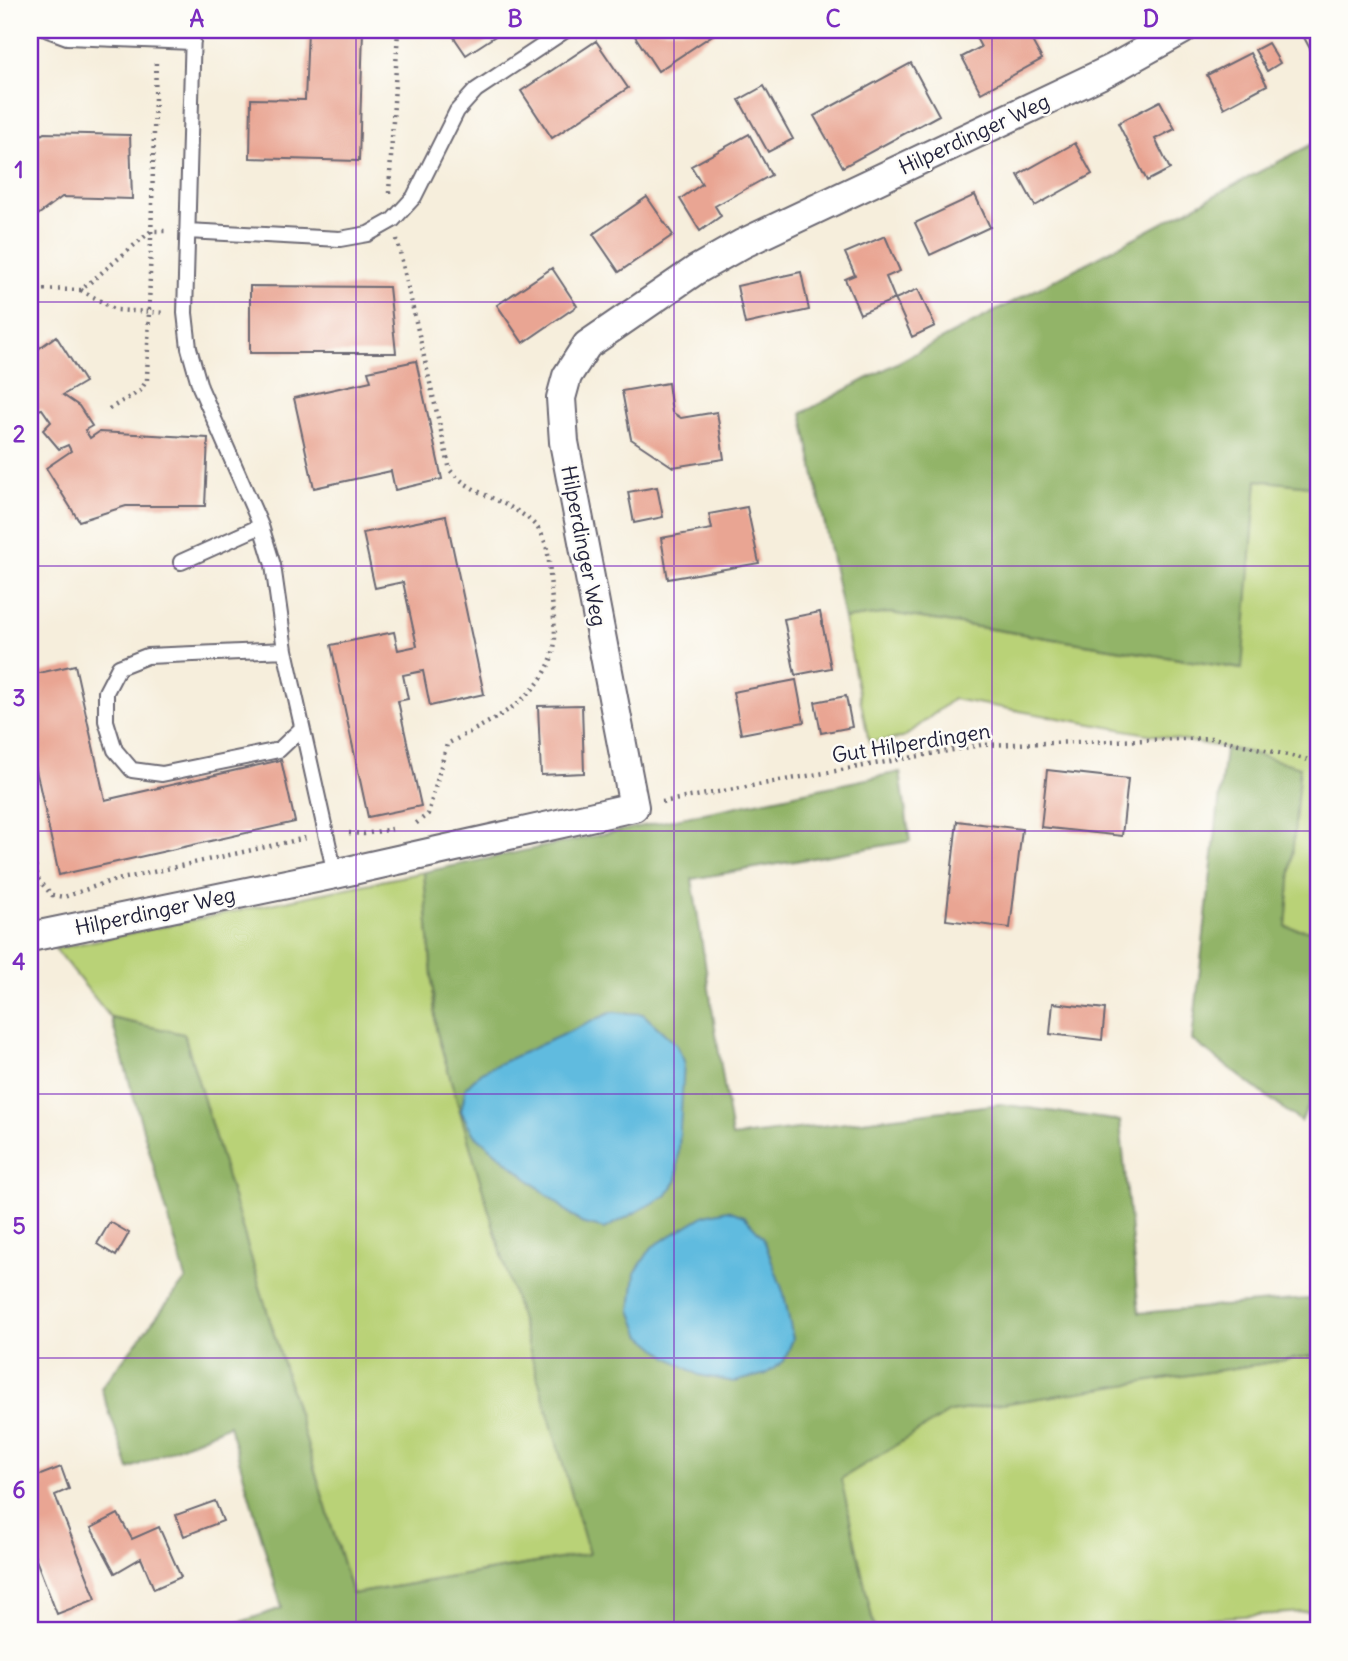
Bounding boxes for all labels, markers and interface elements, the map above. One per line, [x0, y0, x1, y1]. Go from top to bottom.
text: A [190, 4, 205, 33]
text: B [507, 4, 523, 33]
text: C [825, 4, 841, 33]
text: D [1143, 4, 1159, 33]
street label: Hilperdinger Weg [894, 87, 1054, 181]
text: 1 [14, 155, 24, 184]
text: 2 [13, 419, 26, 448]
street label: Hilperdinger Weg [555, 463, 613, 629]
text: 3 [12, 683, 26, 712]
street label: Gut Hilperdingen [830, 717, 992, 769]
street label: Hilperdinger Weg [72, 881, 238, 941]
text: 4 [12, 947, 26, 976]
text: 5 [12, 1211, 26, 1240]
text: 6 [12, 1475, 26, 1504]

